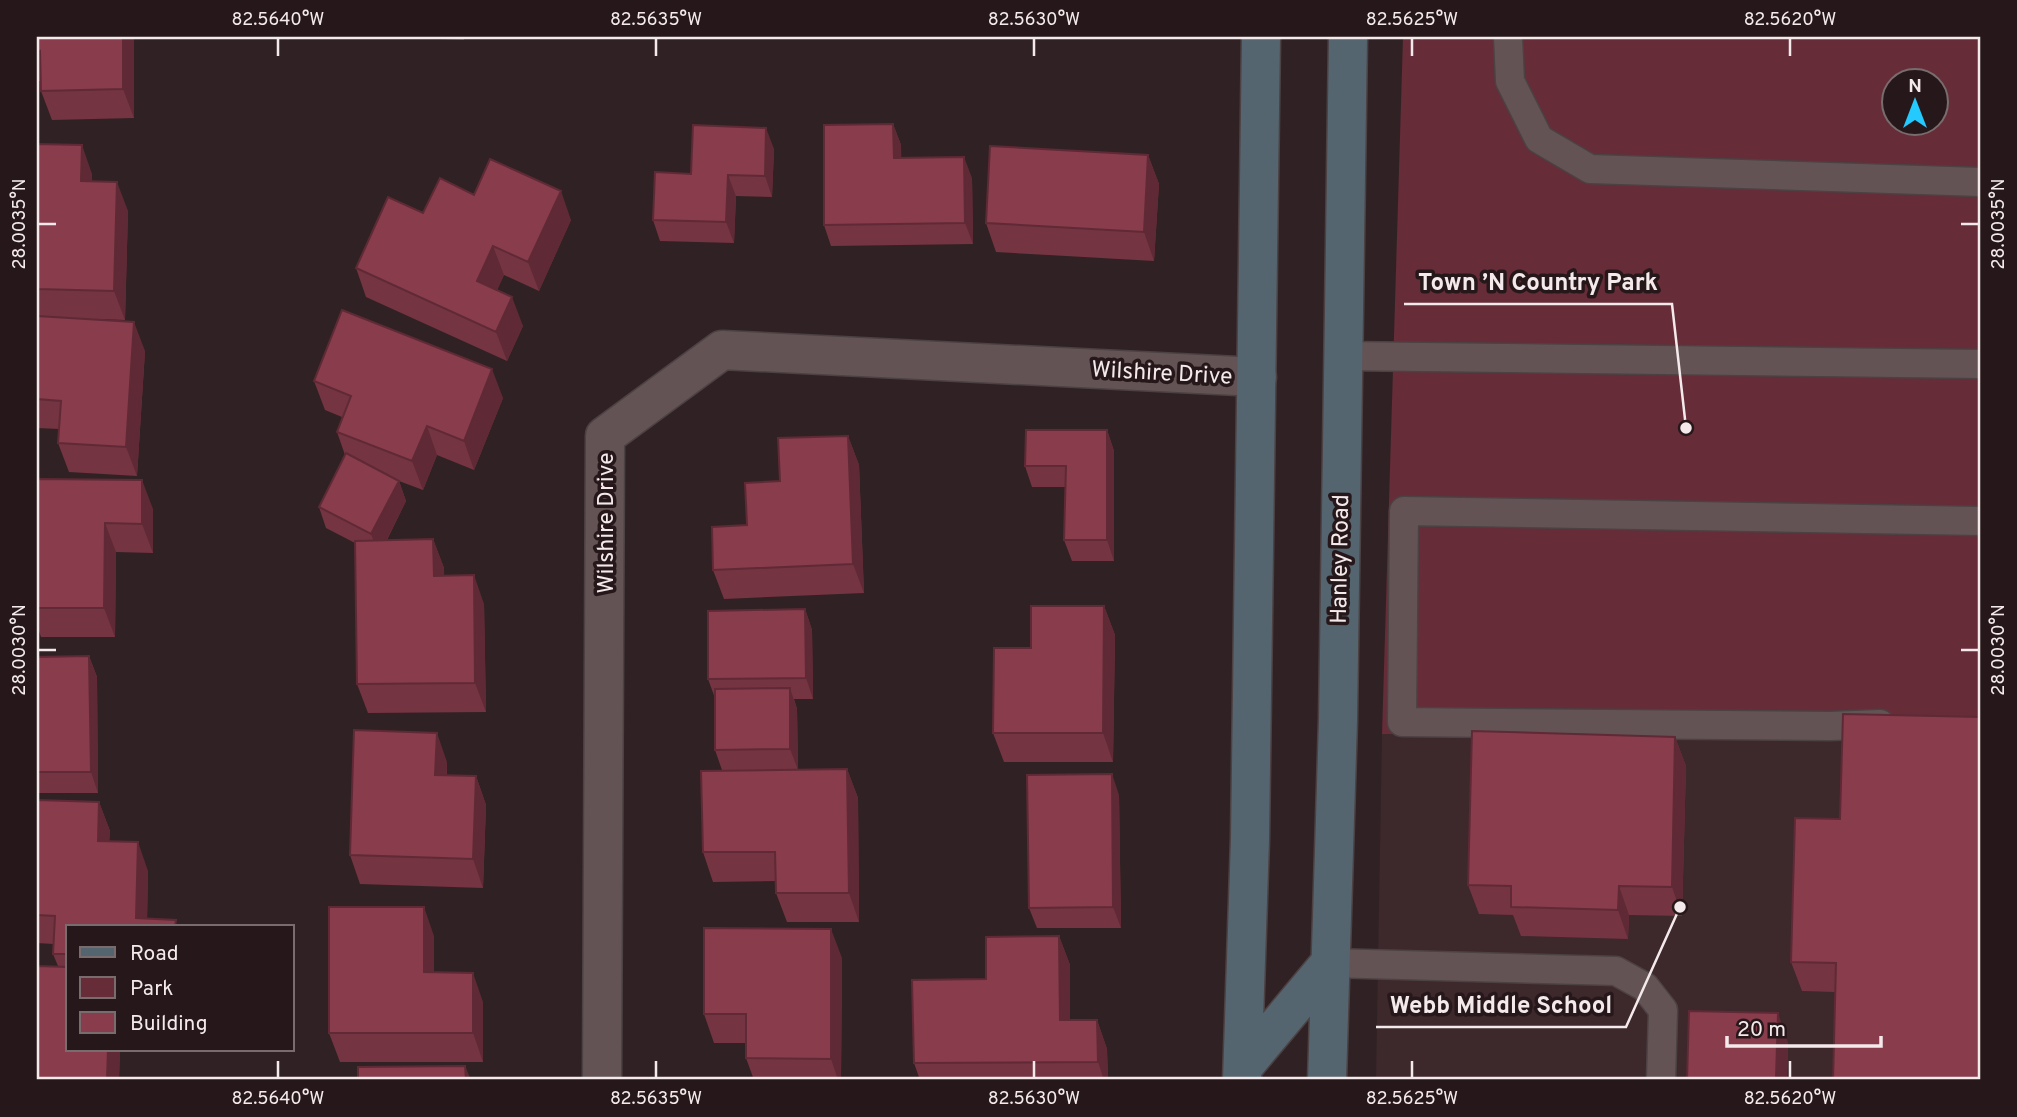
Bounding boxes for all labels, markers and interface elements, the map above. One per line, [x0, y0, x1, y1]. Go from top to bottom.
text: 82.5640°W [232, 9, 324, 32]
text: 82.5635°W [610, 9, 702, 32]
text: 82.5630°W [988, 9, 1080, 32]
text: 82.5625°W [1366, 9, 1458, 32]
text: 82.5620°W [1744, 9, 1836, 32]
north arrow [1881, 66, 1951, 136]
text: N [1908, 75, 1922, 99]
text: 28.0035°N [9, 178, 32, 270]
text: 28.0035°N [1988, 178, 2011, 270]
callout: Town ’N Country Park [1404, 259, 1672, 304]
text: Town ’N Country Park [1418, 269, 1658, 299]
street label: Wilshire Drive [1091, 356, 1233, 393]
street label: Wilshire Drive [593, 452, 622, 594]
street label: Hanley Road [1326, 494, 1357, 624]
text: 28.0030°N [9, 604, 32, 696]
text: 28.0030°N [1988, 604, 2011, 696]
legend [66, 925, 294, 1050]
text: Road [130, 941, 179, 968]
text: Park [130, 976, 173, 1003]
callout: Webb Middle School [1376, 982, 1626, 1027]
text: Webb Middle School [1390, 992, 1612, 1022]
scale bar [1727, 1005, 1881, 1049]
text: Building [130, 1011, 208, 1038]
text: 20 m [1737, 1017, 1786, 1044]
text: 82.5640°W [232, 1088, 324, 1111]
text: 82.5635°W [610, 1088, 702, 1111]
text: 82.5630°W [988, 1088, 1080, 1111]
text: 82.5625°W [1366, 1088, 1458, 1111]
text: 82.5620°W [1744, 1088, 1836, 1111]

